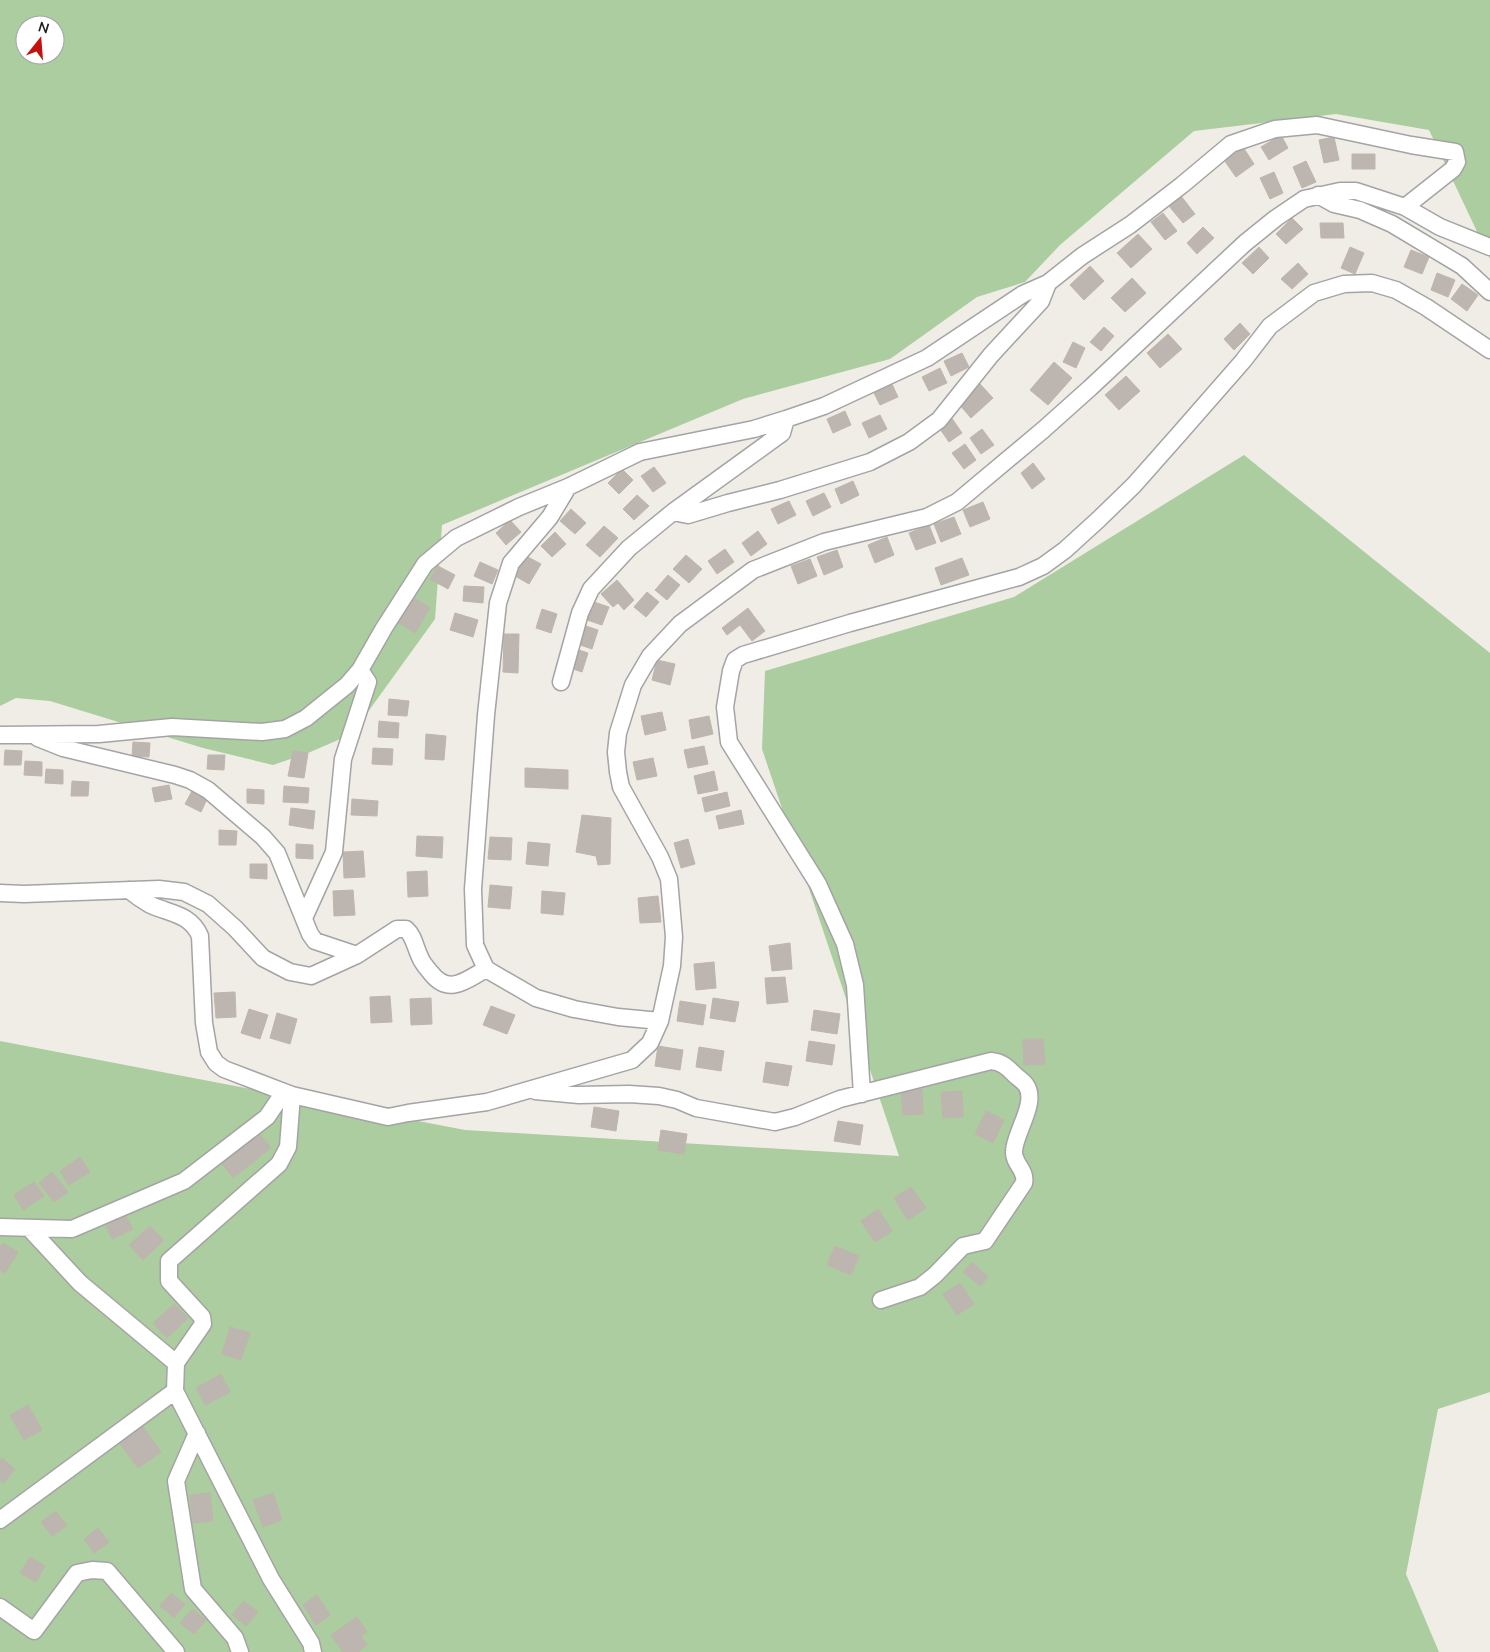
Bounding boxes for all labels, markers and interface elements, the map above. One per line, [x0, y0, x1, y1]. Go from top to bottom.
north arrow [15, 15, 65, 65]
text: N [36, 17, 51, 38]

